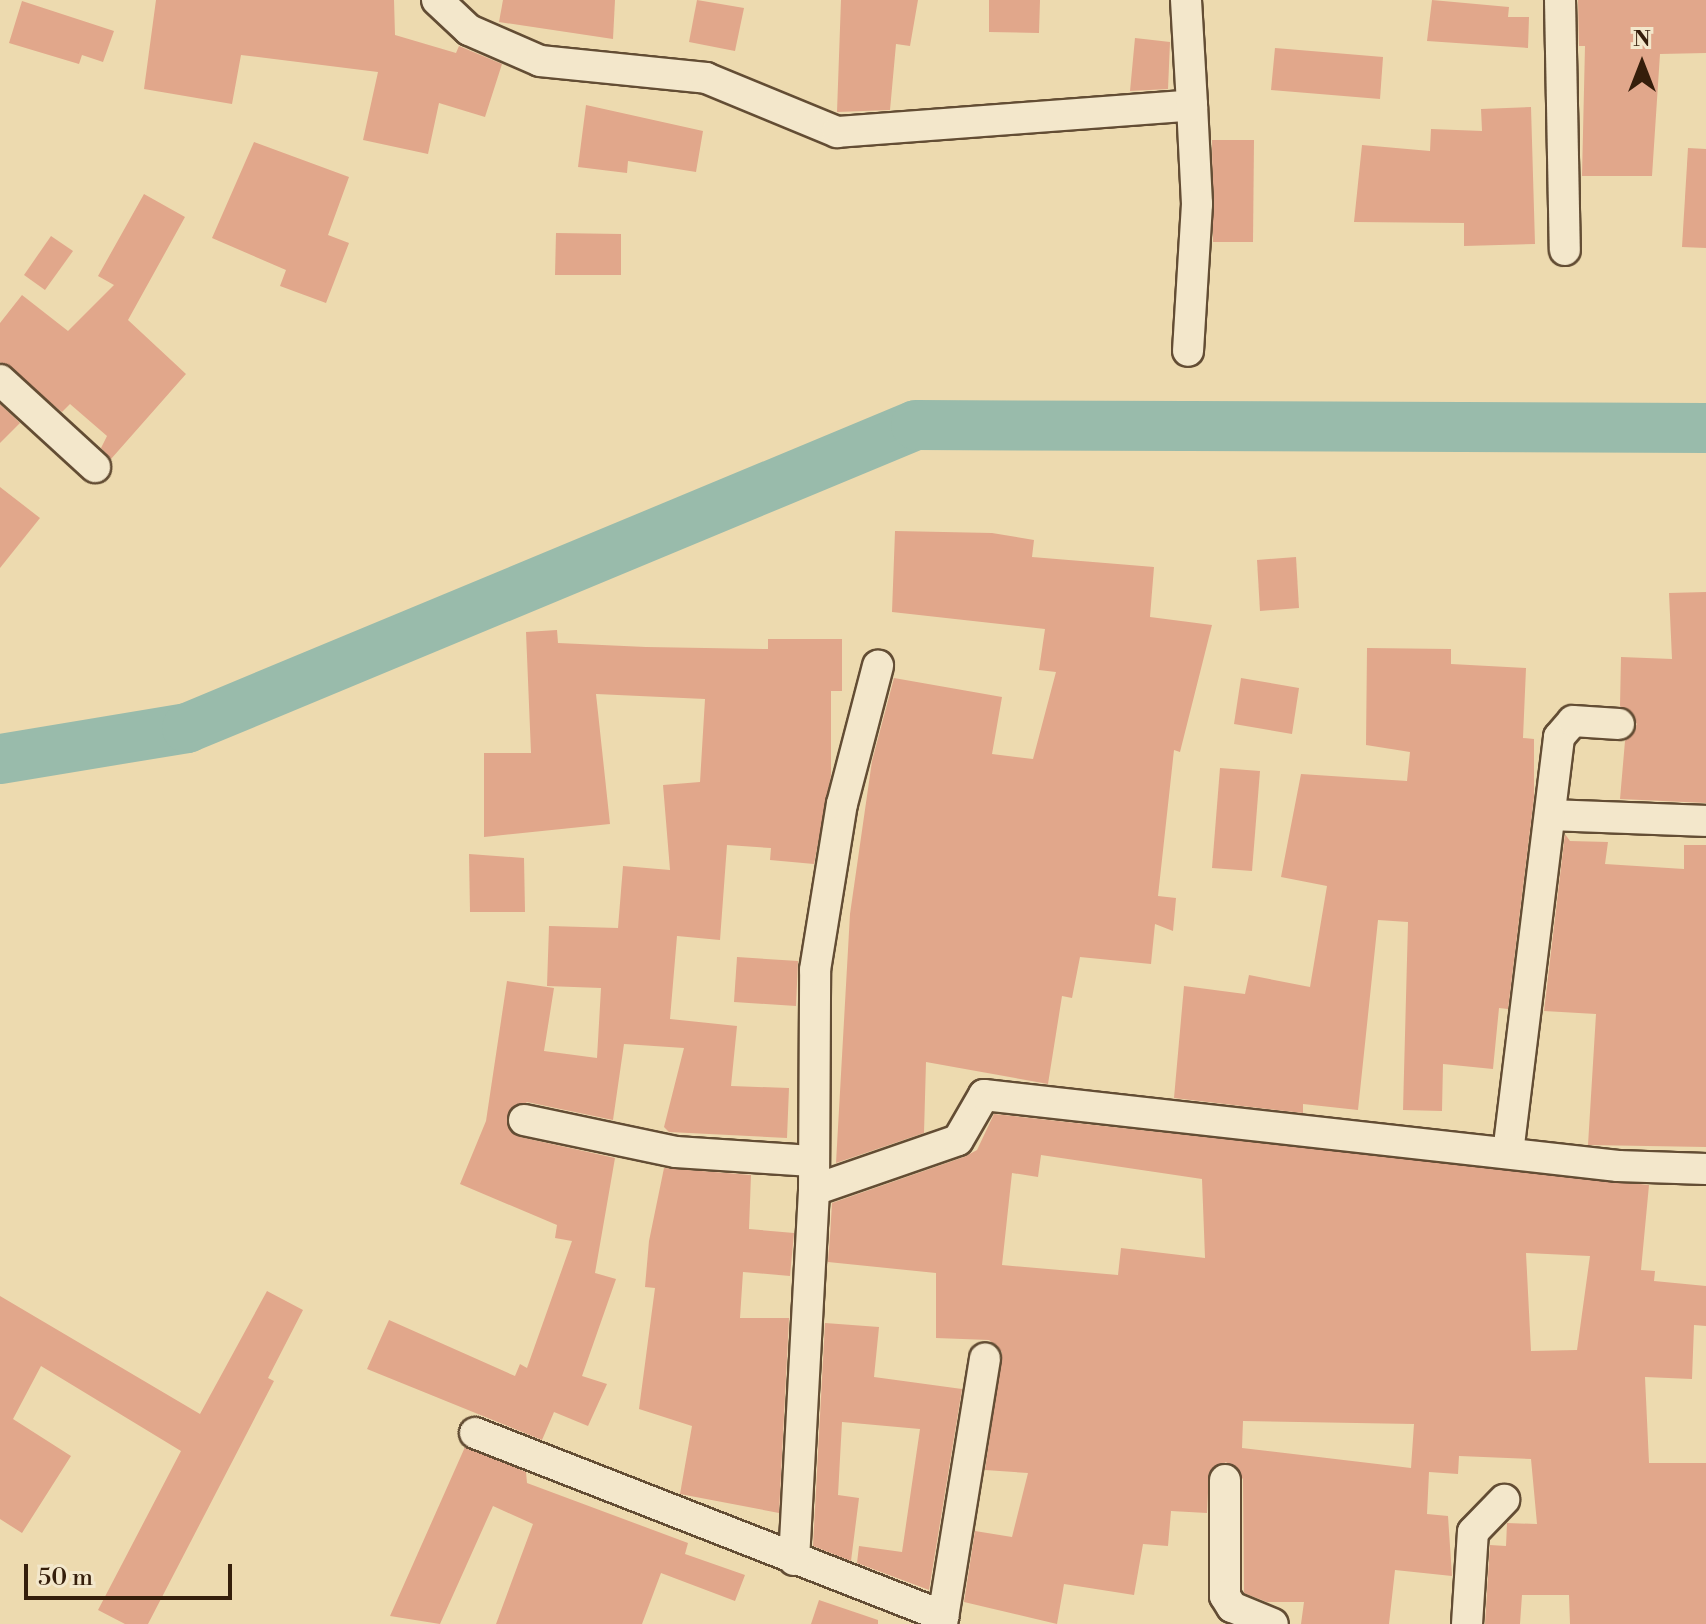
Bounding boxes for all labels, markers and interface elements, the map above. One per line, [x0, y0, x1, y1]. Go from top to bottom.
north arrow [1602, 24, 1682, 104]
text: N [1633, 26, 1651, 53]
scale bar [28, 1548, 236, 1598]
text: 50 m [38, 1563, 93, 1593]

